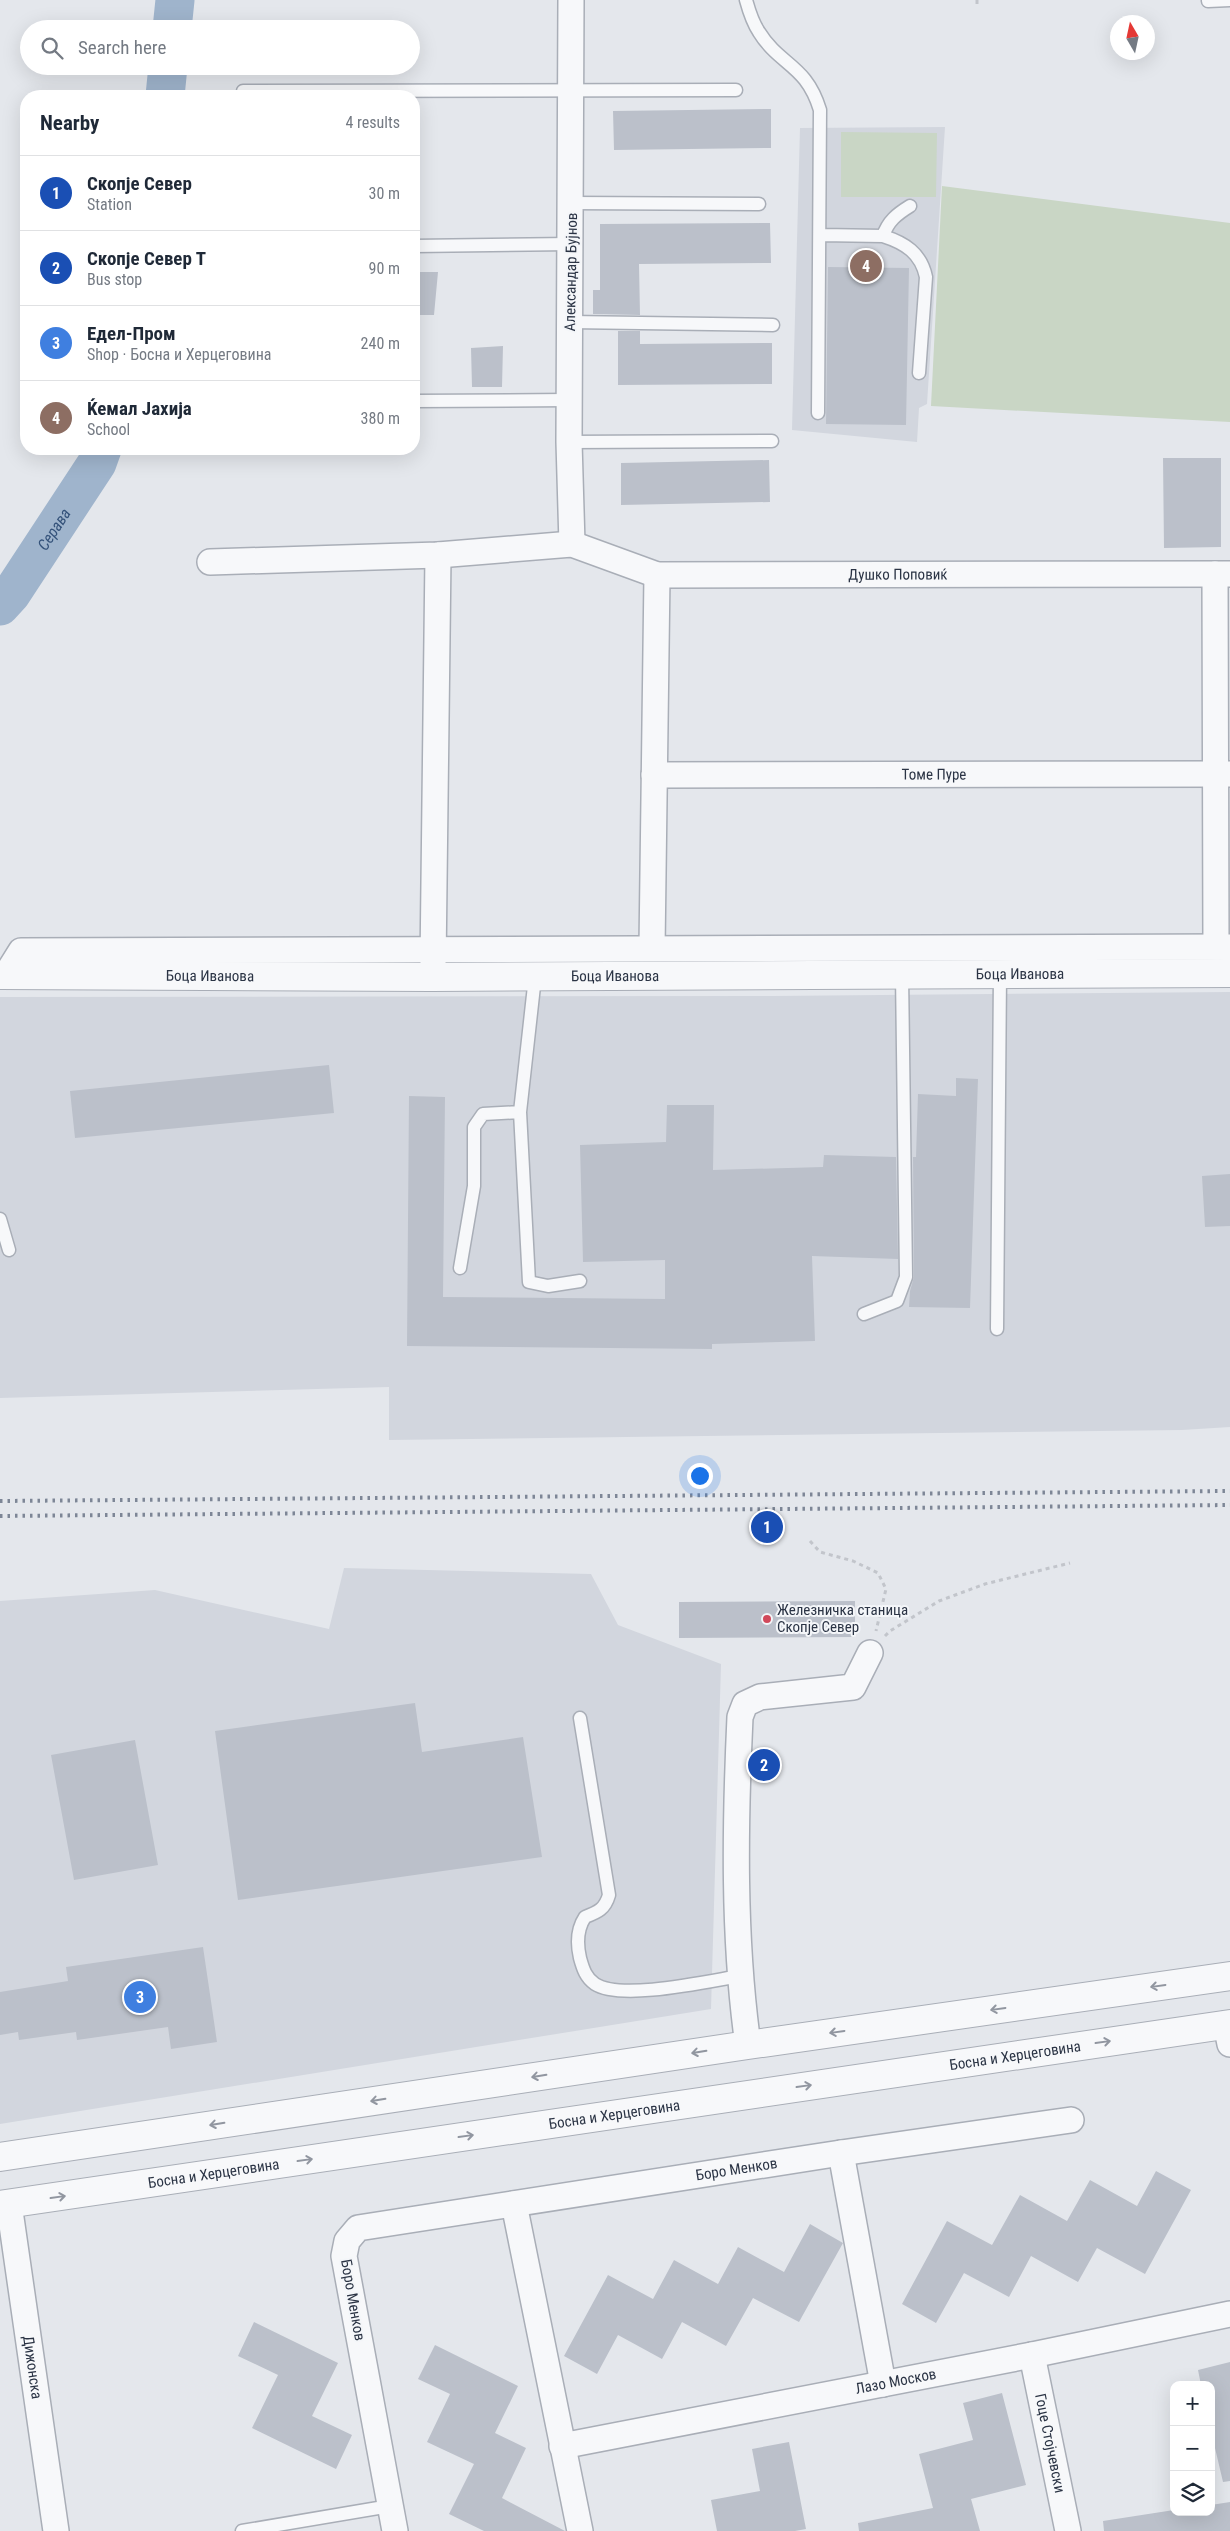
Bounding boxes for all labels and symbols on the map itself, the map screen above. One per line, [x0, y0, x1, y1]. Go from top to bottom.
north arrow [1110, 15, 1155, 60]
street label: Александар Бујнов [561, 212, 581, 332]
pin: 4 [850, 247, 882, 285]
water label: Серава [33, 505, 75, 554]
street label: Душко Поповиќ [848, 565, 948, 584]
street label: Томе Пуре [902, 765, 966, 784]
street label: Боца Иванова [976, 965, 1064, 983]
street label: Боца Иванова [166, 967, 254, 985]
street label: Боца Иванова [571, 967, 659, 985]
your location [687, 1463, 713, 1489]
pin: 1 [751, 1508, 783, 1546]
place label: Железничка станица Скопје Север [777, 1601, 908, 1636]
marker: Железничка станица Скопје Север [761, 1613, 773, 1625]
pin: 2 [748, 1746, 780, 1784]
pin: 3 [124, 1978, 156, 2016]
one-way arrow [1151, 1981, 1167, 1991]
one-way arrow [990, 2004, 1006, 2014]
one-way arrow [829, 2027, 845, 2037]
street label: Босна и Херцеговина [948, 2037, 1082, 2074]
one-way arrow [1095, 2037, 1111, 2047]
one-way arrow [692, 2047, 708, 2057]
one-way arrow [531, 2071, 547, 2081]
one-way arrow [796, 2081, 812, 2091]
one-way arrow [370, 2096, 386, 2106]
street label: Босна и Херцеговина [548, 2096, 681, 2133]
one-way arrow [210, 2120, 226, 2130]
one-way arrow [457, 2131, 473, 2141]
street label: Боро Менков [694, 2154, 779, 2184]
street label: Босна и Херцеговина [147, 2155, 281, 2192]
one-way arrow [297, 2155, 313, 2165]
one-way arrow [49, 2192, 65, 2202]
street label: Боро Менков [337, 2258, 369, 2342]
street label: Дижонска [19, 2334, 46, 2400]
street label: Лазо Москов [854, 2365, 938, 2398]
street label: Гоце Стојчевски [1031, 2392, 1069, 2494]

